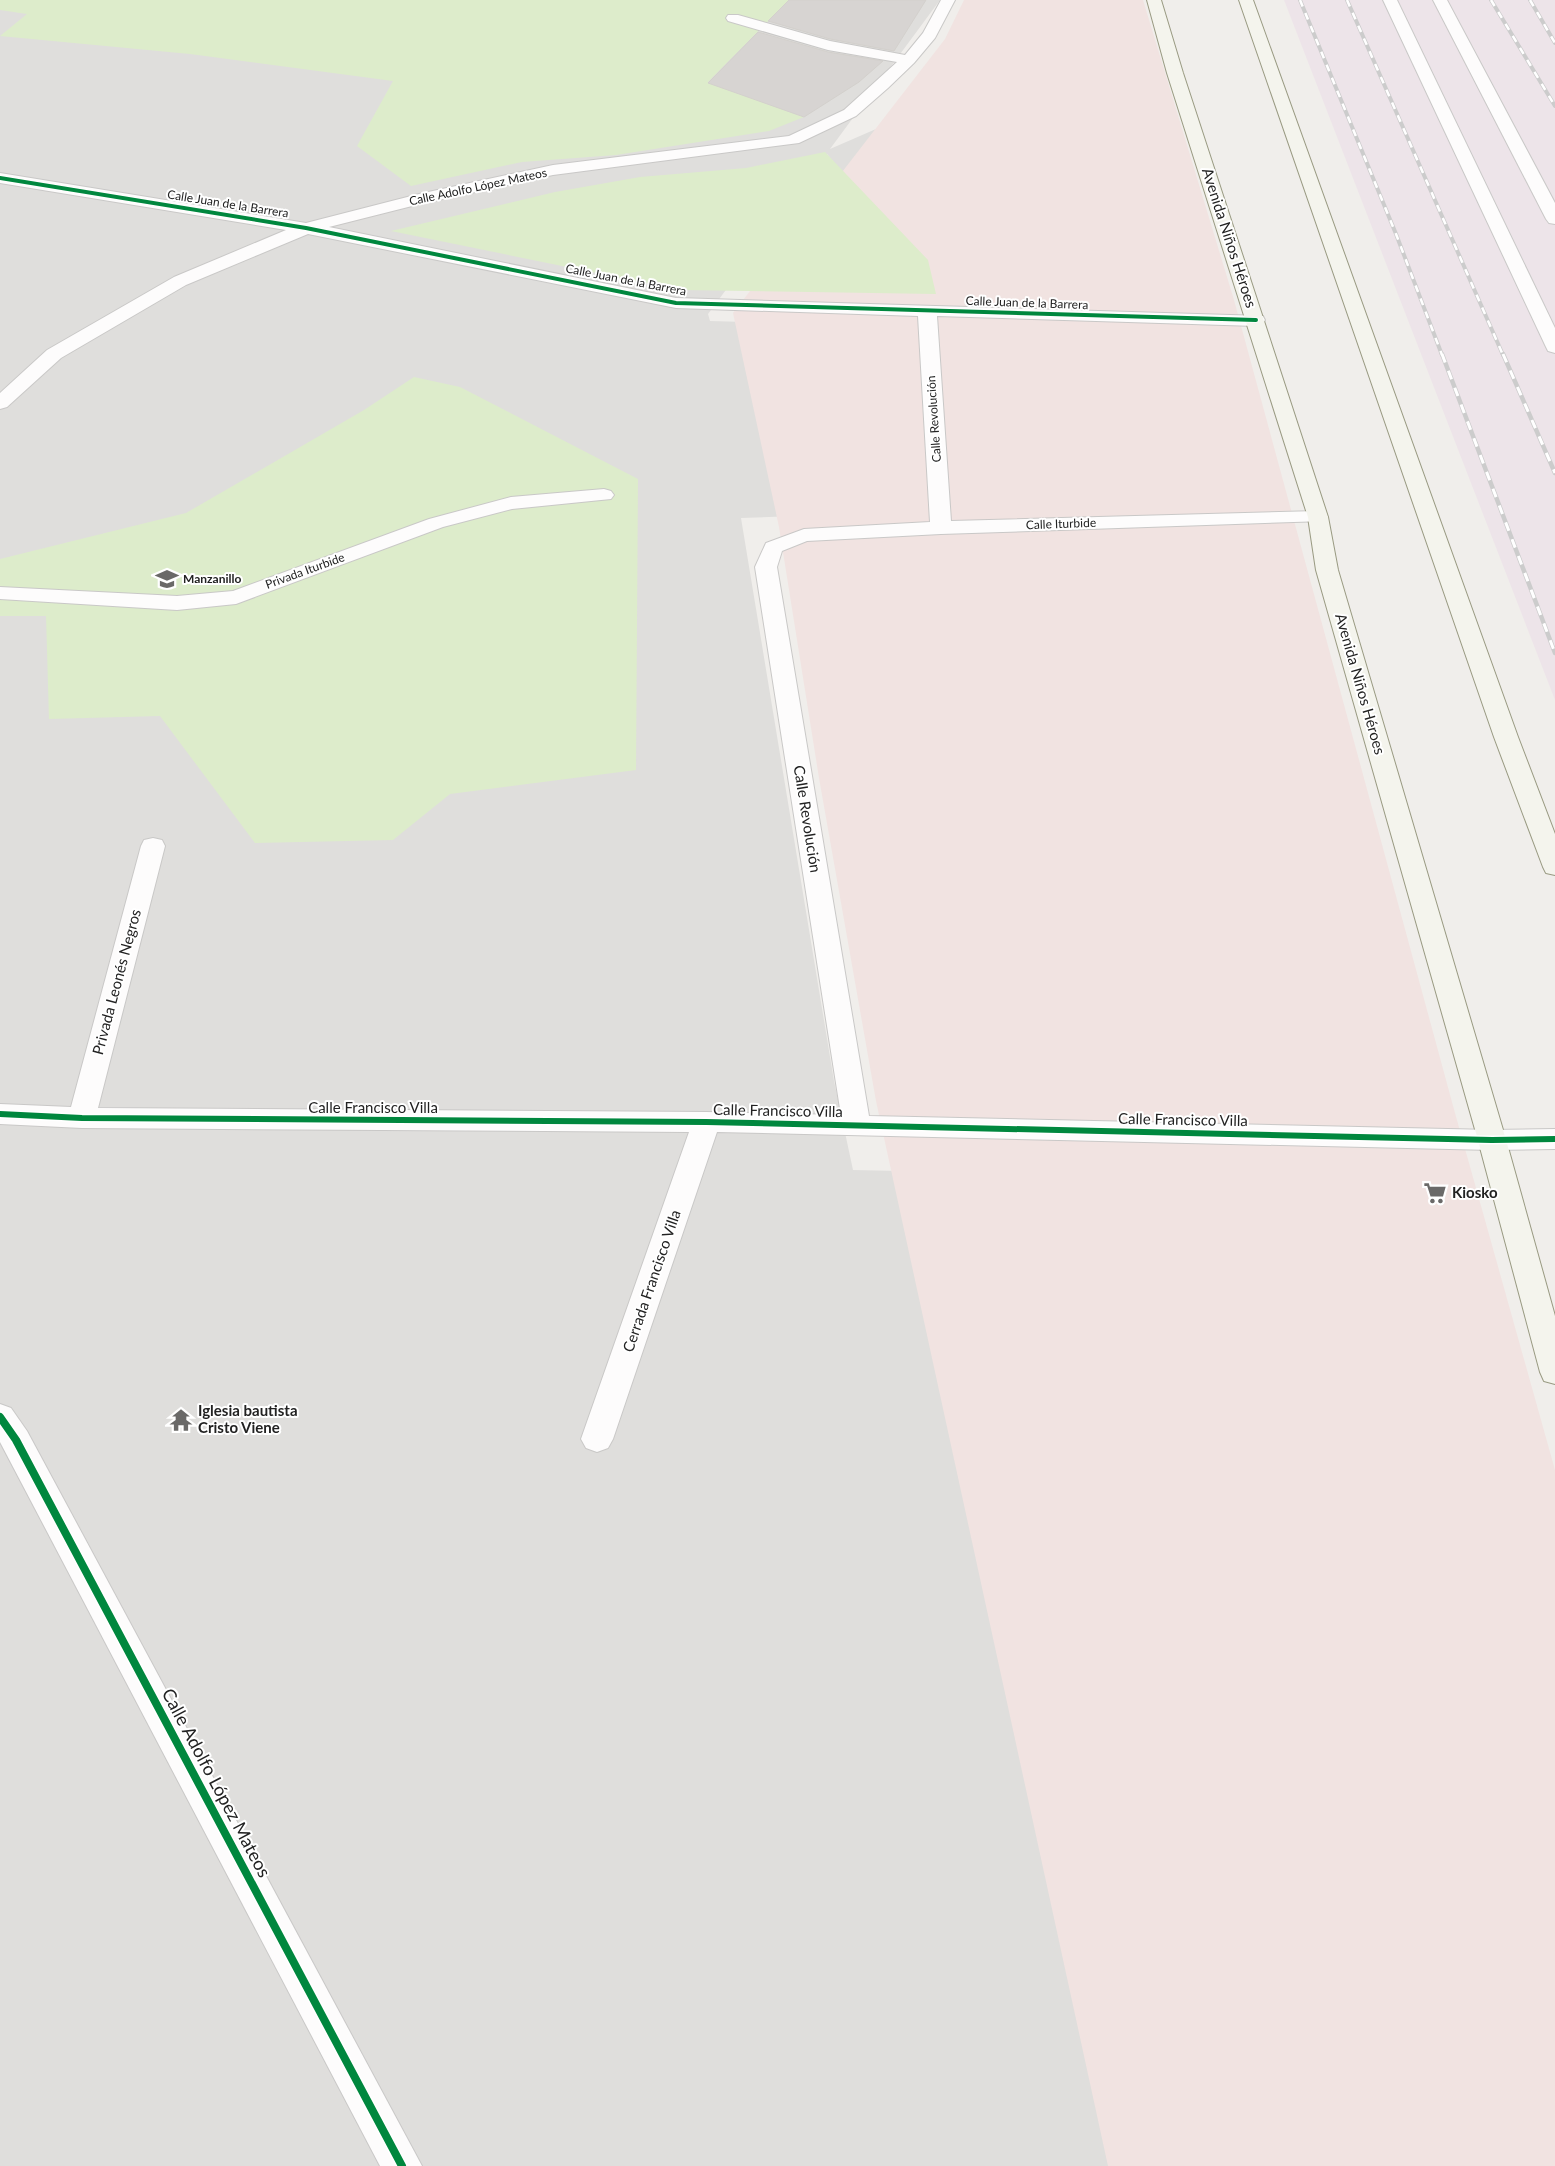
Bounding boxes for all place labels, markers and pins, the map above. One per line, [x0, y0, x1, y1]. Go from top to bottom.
school or university icon: Manzanillo [154, 566, 180, 592]
place label: Manzanillo [183, 571, 241, 586]
supermarket icon: Kiosko [1422, 1180, 1448, 1206]
place label: Kiosko [1452, 1183, 1498, 1201]
place label: Iglesia bautista Cristo Viene [198, 1401, 298, 1436]
temple icon: Iglesia bautista Cristo Viene [168, 1407, 194, 1433]

